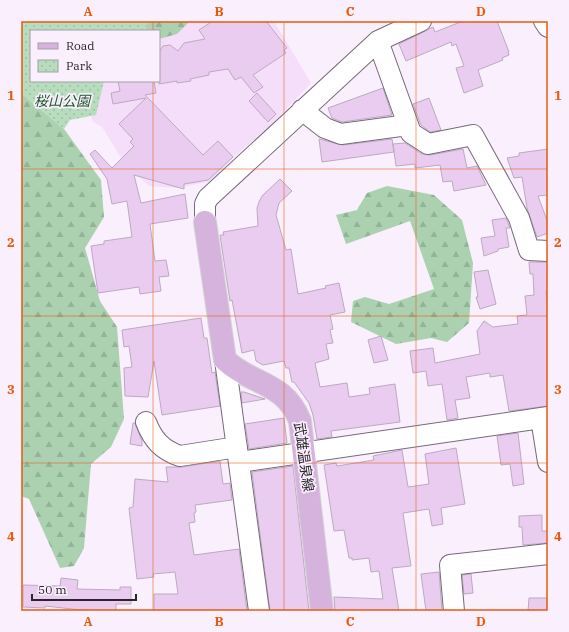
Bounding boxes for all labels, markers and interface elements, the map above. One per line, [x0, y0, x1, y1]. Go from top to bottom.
text: A [83, 3, 93, 20]
text: B [214, 3, 224, 20]
text: C [346, 3, 355, 20]
text: D [476, 3, 486, 20]
legend [30, 30, 160, 82]
text: Road [66, 38, 95, 53]
text: Park [66, 58, 92, 73]
text: 1 [7, 87, 15, 104]
text: 1 [554, 87, 562, 104]
park label: 桜山公園 [34, 92, 92, 110]
text: 2 [7, 234, 15, 251]
text: 2 [554, 234, 562, 251]
text: 3 [7, 381, 15, 398]
text: 3 [554, 381, 562, 398]
street label: 武雄温泉線 [290, 421, 318, 493]
text: 4 [7, 528, 15, 545]
text: 4 [554, 528, 562, 545]
scale bar [32, 576, 136, 602]
text: 50 m [38, 582, 67, 597]
text: A [83, 613, 93, 630]
text: B [214, 613, 224, 630]
text: C [346, 613, 355, 630]
text: D [476, 613, 486, 630]

